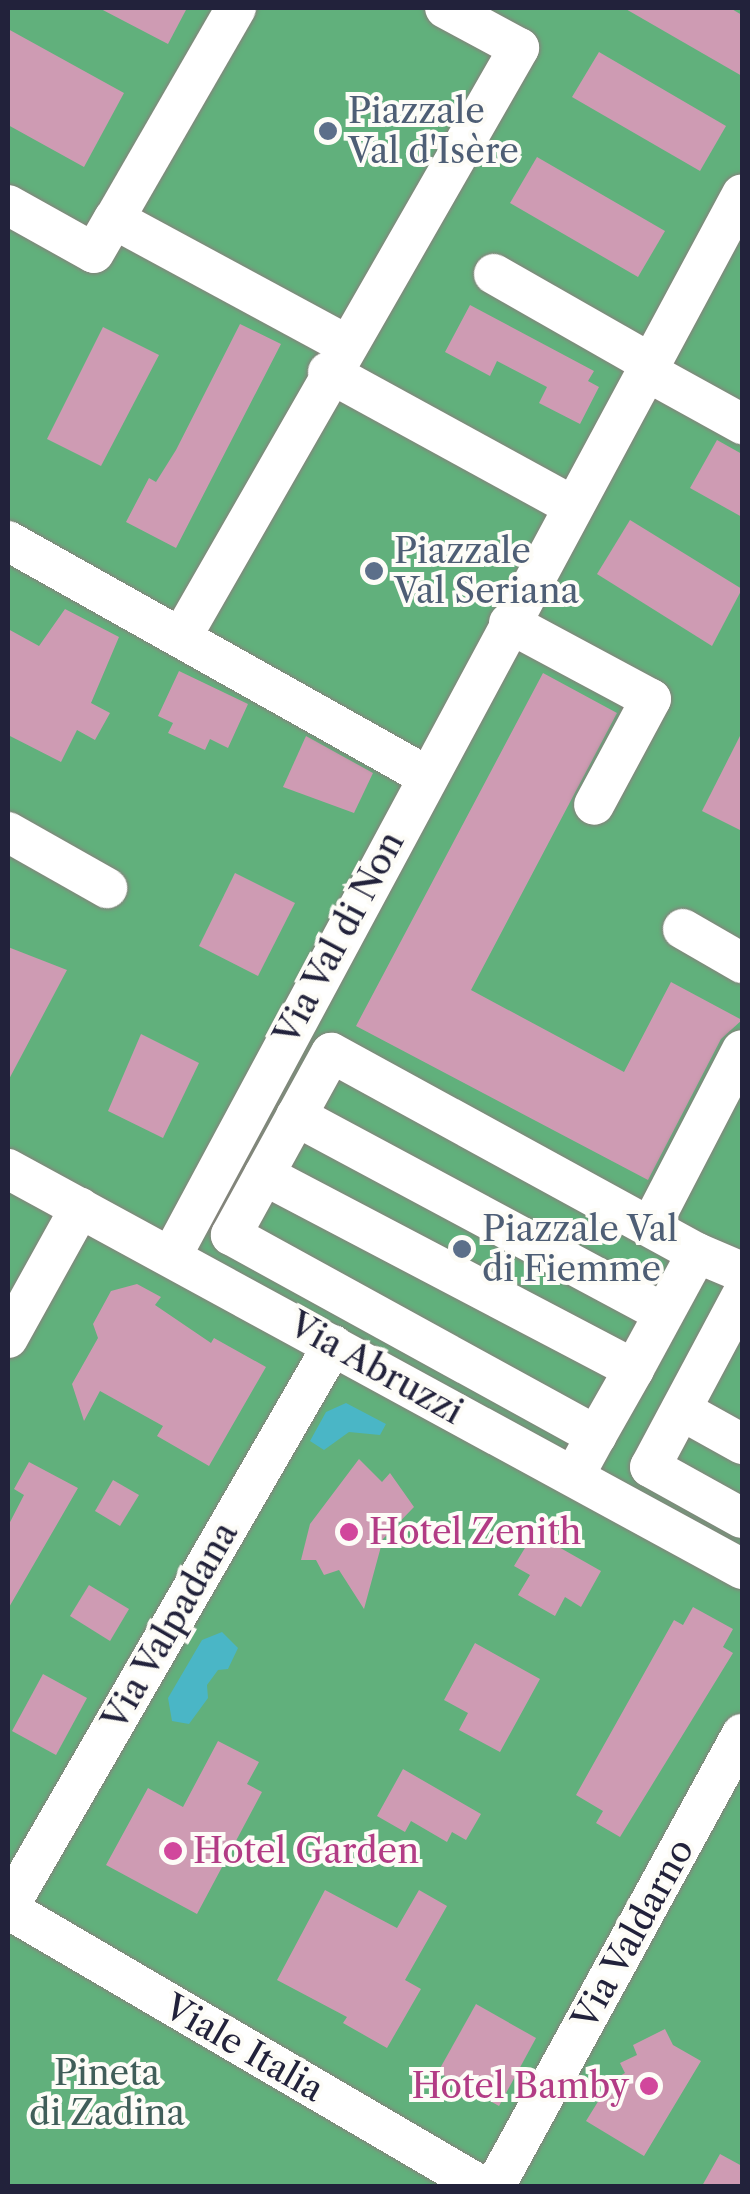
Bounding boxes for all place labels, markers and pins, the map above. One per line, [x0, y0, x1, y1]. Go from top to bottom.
place label: Piazzale Val d'Isère [348, 90, 519, 172]
marker: Piazzale Val d'Isère [317, 120, 339, 142]
place label: Piazzale Val Seriana [394, 530, 579, 612]
marker: Piazzale Val Seriana [363, 560, 385, 582]
place label: Piazzale Val di Fiemme [482, 1208, 679, 1290]
marker: Piazzale Val di Fiemme [451, 1238, 473, 1260]
place label: Hotel Zenith [369, 1511, 581, 1553]
marker: Hotel Zenith [338, 1521, 360, 1543]
place label: Hotel Garden [193, 1830, 419, 1872]
marker: Hotel Garden [162, 1840, 184, 1862]
place label: Hotel Bamby [411, 2065, 629, 2107]
marker: Hotel Bamby [638, 2075, 660, 2097]

